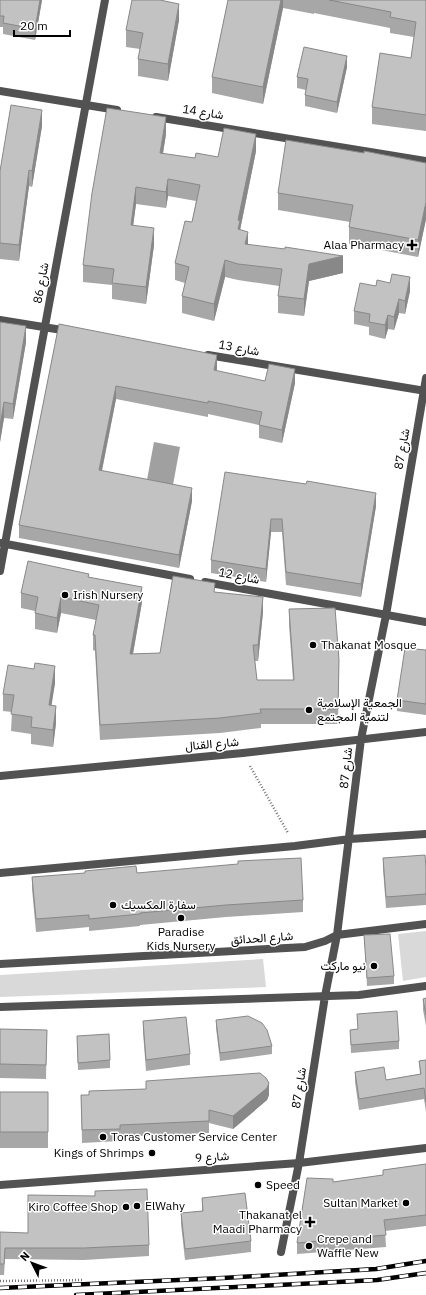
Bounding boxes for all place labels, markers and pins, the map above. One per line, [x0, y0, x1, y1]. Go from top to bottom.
place label: Alaa Pharmacy [324, 237, 404, 252]
marker: Alaa Pharmacy [407, 240, 417, 250]
place label: Irish Nursery [73, 587, 143, 602]
marker: Irish Nursery [60, 590, 70, 600]
place label: Thakanat Mosque [321, 637, 417, 652]
marker: Thakanat Mosque [308, 640, 318, 650]
place label: الجمعية الإسلامية لتنمية المجتمع [317, 695, 402, 726]
marker: الجمعية الإسلامية لتنمية المجتمع [304, 705, 314, 715]
place label: سفارة المكسيك [121, 897, 196, 913]
marker: سفارة المكسيك [108, 900, 118, 910]
marker: Paradise Kids Nursery [176, 913, 186, 923]
place label: Paradise Kids Nursery [147, 924, 215, 953]
place label: نيو ماركت [320, 958, 366, 974]
marker: نيو ماركت [369, 961, 379, 971]
place label: Toras Customer Service Center [111, 1129, 277, 1144]
marker: Toras Customer Service Center [98, 1132, 108, 1142]
place label: Kings of Shrimps [54, 1145, 144, 1160]
marker: Kings of Shrimps [147, 1148, 157, 1158]
place label: Speed [266, 1177, 300, 1192]
marker: Speed [253, 1180, 263, 1190]
place label: Sultan Market [323, 1195, 398, 1210]
place label: ElWahy [145, 1198, 185, 1213]
marker: Sultan Market [401, 1198, 411, 1208]
place label: Kiro Coffee Shop [28, 1199, 118, 1214]
marker: ElWahy [132, 1201, 142, 1211]
marker: Kiro Coffee Shop [121, 1202, 131, 1212]
place label: Thakanat el Maadi Pharmacy [213, 1207, 302, 1236]
marker: Thakanat el Maadi Pharmacy [305, 1217, 315, 1227]
place label: Crepe and Waffle New [317, 1231, 379, 1260]
marker: Crepe and Waffle New [304, 1241, 314, 1251]

